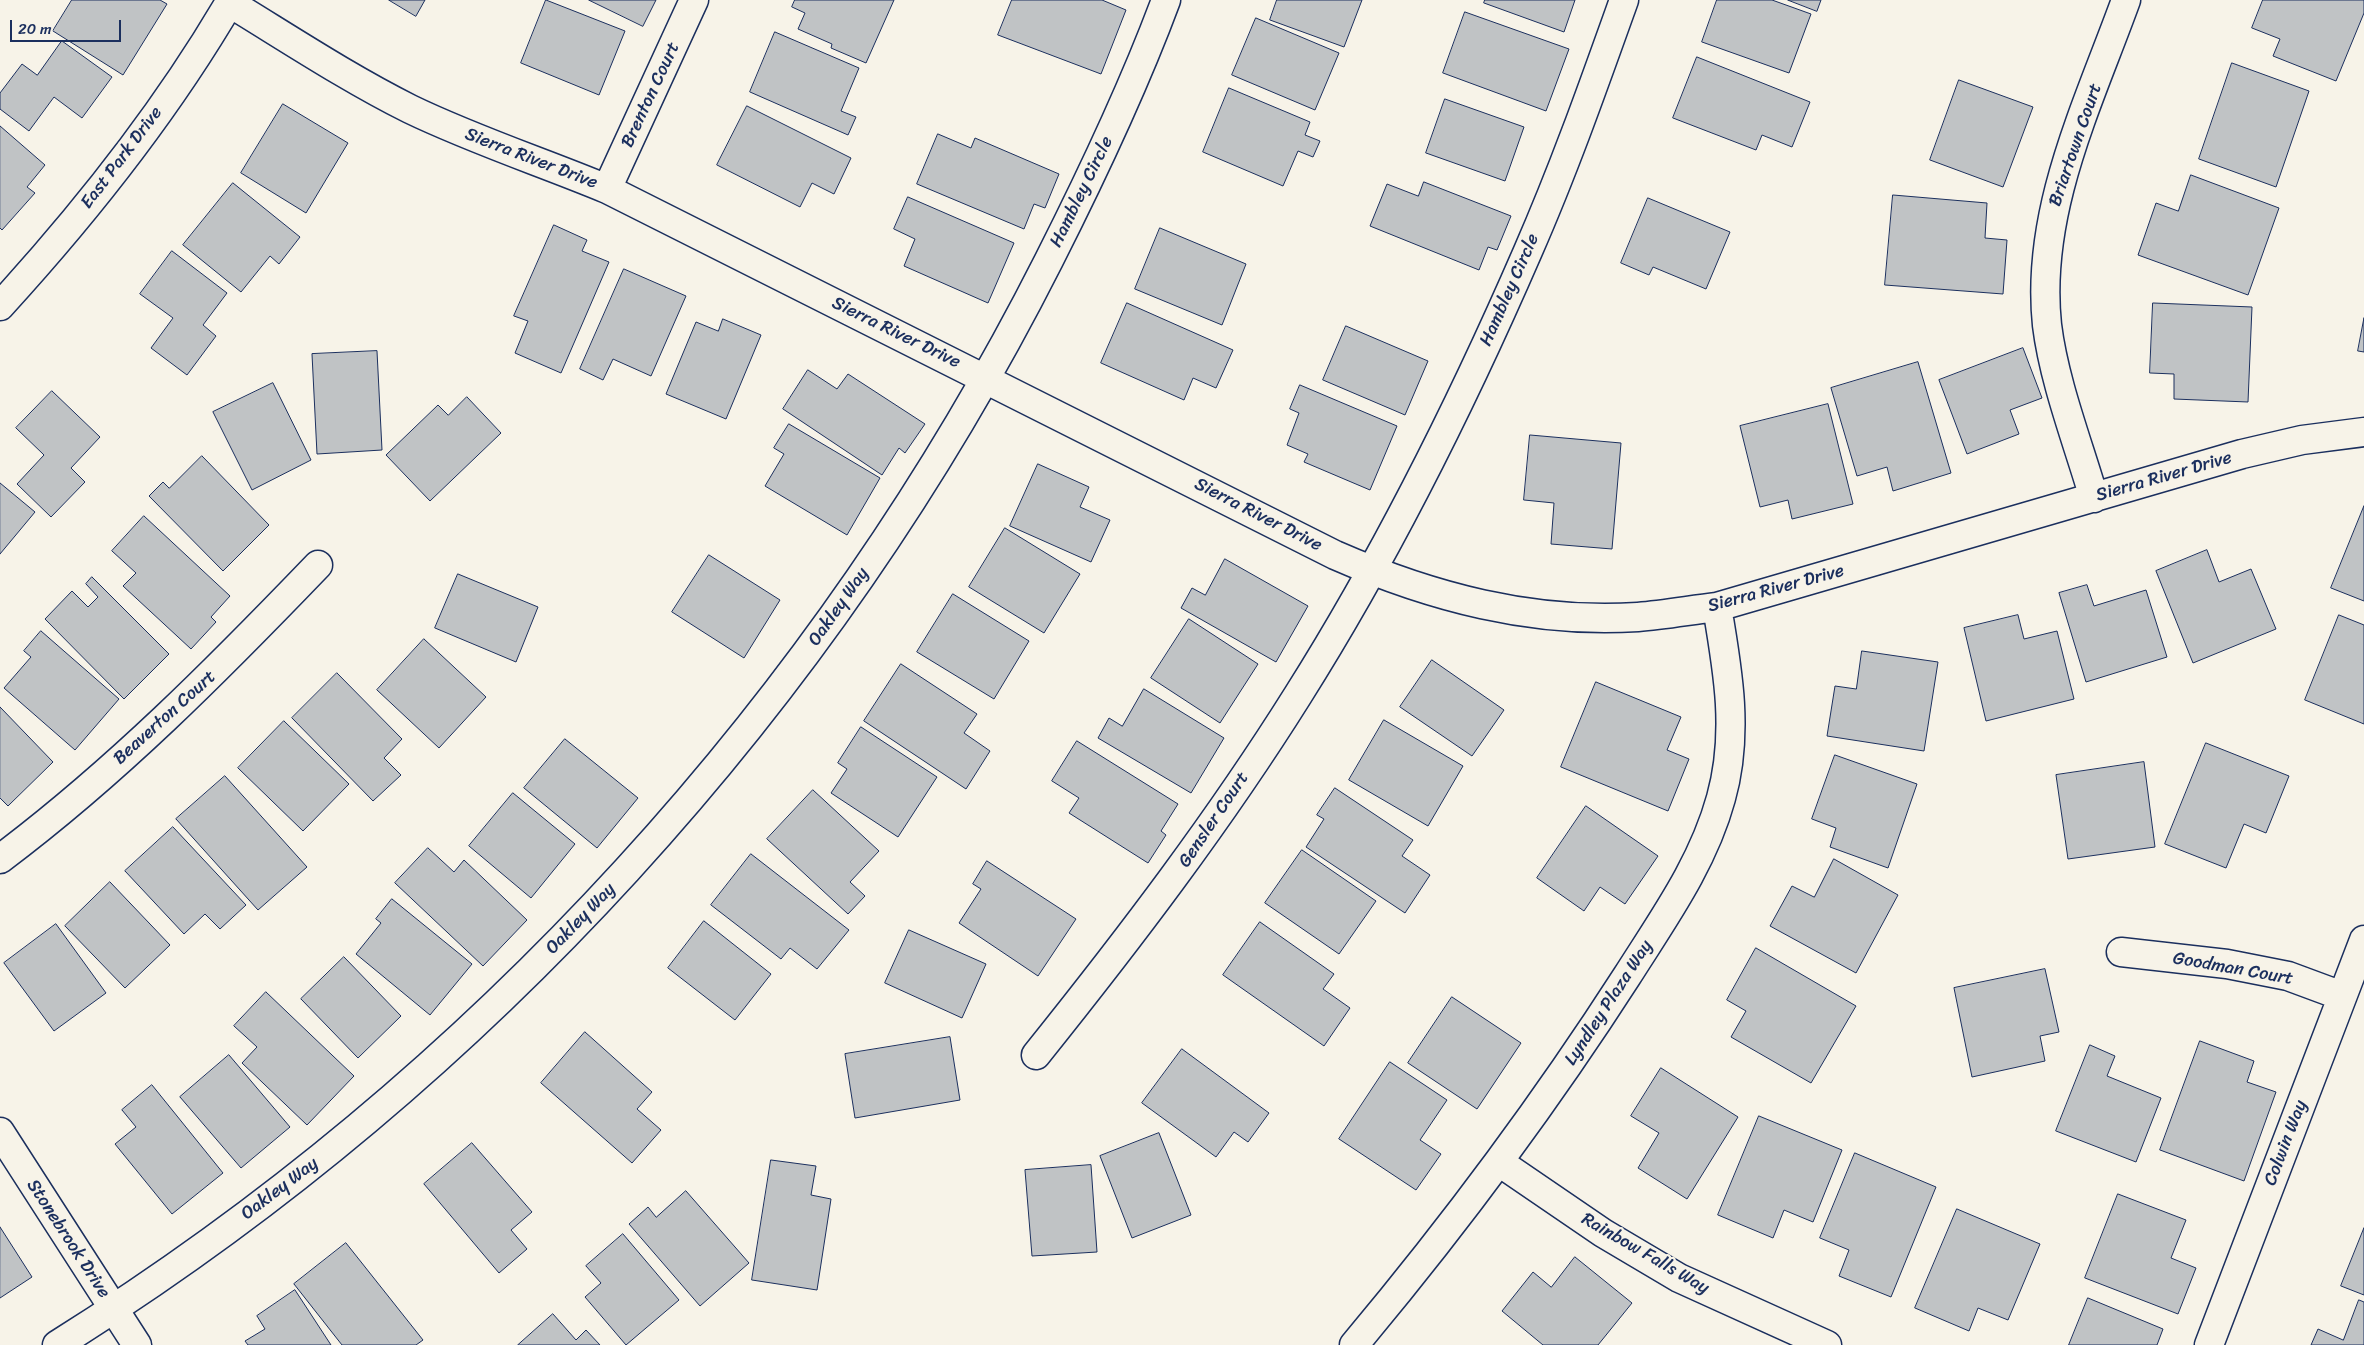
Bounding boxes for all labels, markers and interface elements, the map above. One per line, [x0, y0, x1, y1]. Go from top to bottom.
scale bar [12, 10, 124, 42]
text: 20 m [18, 16, 52, 42]
street label: Brenton Court [617, 39, 685, 151]
street label: Briartown Court [2045, 81, 2107, 209]
street label: East Park Drive [77, 103, 167, 213]
street label: Sierra River Drive [462, 124, 600, 194]
street label: Hambley Circle [1046, 133, 1118, 251]
street label: Hambley Circle [1476, 231, 1544, 349]
street label: Sierra River Drive [828, 293, 964, 373]
street label: Sierra River Drive [2094, 447, 2234, 507]
street label: Sierra River Drive [1191, 474, 1325, 556]
street label: Sierra River Drive [1705, 560, 1847, 618]
street label: Oakley Way [804, 564, 874, 650]
street label: Beaverton Court [109, 666, 221, 770]
street label: Gensler Court [1174, 768, 1254, 872]
street label: Oakley Way [542, 879, 620, 959]
street label: Lyndley Plaza Way [1560, 936, 1658, 1070]
street label: Goodman Court [2171, 948, 2295, 990]
street label: Colwin Way [2260, 1097, 2312, 1189]
street label: Oakley Way [237, 1153, 323, 1225]
street label: Stonebrook Drive [22, 1176, 114, 1302]
street label: Rainbow Falls Way [1577, 1209, 1713, 1299]

